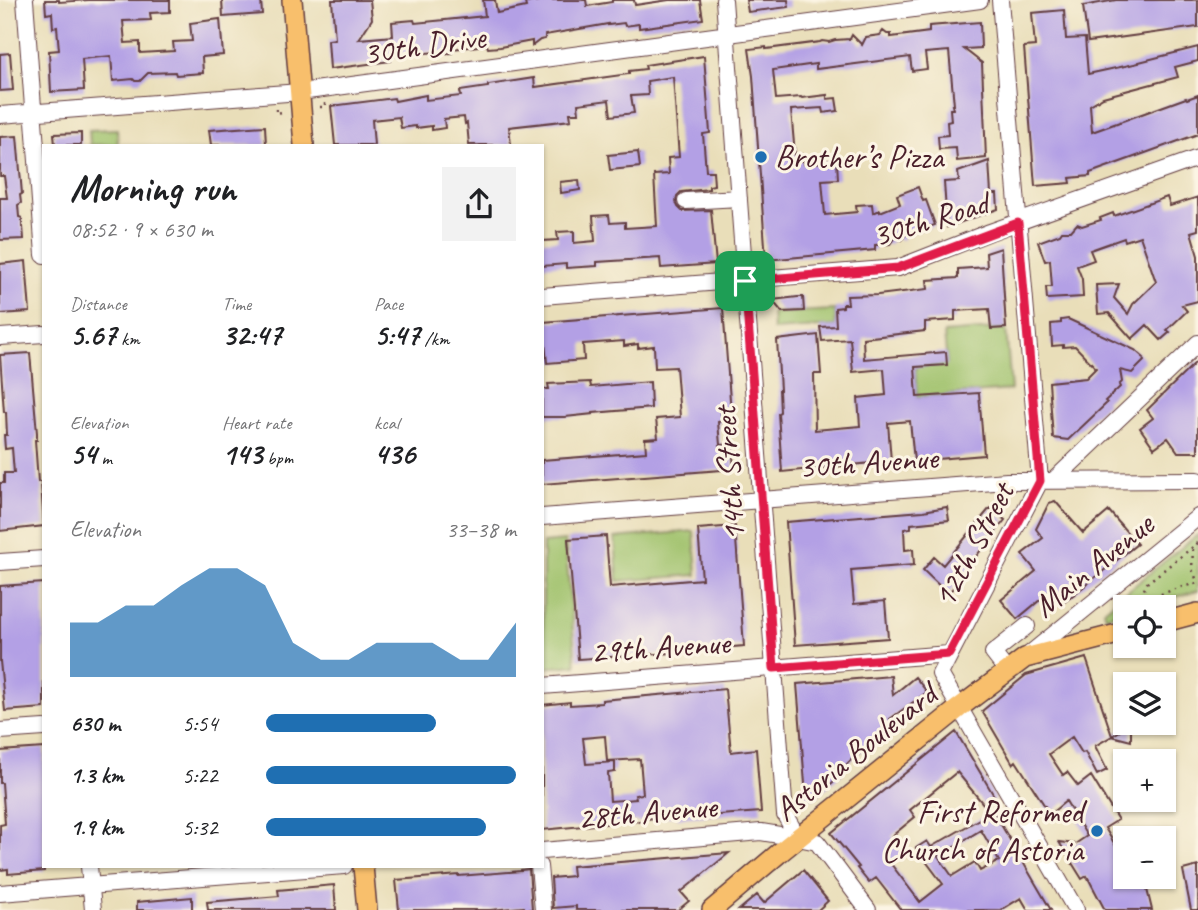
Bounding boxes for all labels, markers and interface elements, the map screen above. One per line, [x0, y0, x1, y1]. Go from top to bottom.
street label: 30th Drive [360, 15, 490, 74]
place label: Brother’s Pizza [775, 136, 945, 178]
marker: Brother’s Pizza [753, 149, 769, 165]
text: Morning run [70, 165, 236, 212]
button: share [442, 167, 516, 241]
street label: 30th Road [867, 180, 998, 256]
text: 08:52 · 9 × 630 m [70, 215, 213, 244]
pin [715, 251, 775, 311]
icon: arrive [726, 262, 764, 300]
text: Distance [70, 292, 127, 316]
text: Time [222, 292, 251, 316]
text: Pace [374, 292, 403, 316]
text: 5.67 [70, 316, 116, 354]
text: 32:47 [222, 316, 282, 354]
text: 5:47 [374, 316, 420, 354]
text: km [116, 327, 140, 351]
text: /km [420, 327, 449, 351]
street label: 14th Street [703, 402, 755, 543]
text: Elevation [70, 411, 128, 435]
text: Heart rate [222, 411, 291, 435]
text: kcal [374, 411, 399, 435]
text: 54 [70, 435, 97, 473]
text: 143 [222, 435, 263, 473]
text: 436 [374, 435, 415, 473]
street label: 30th Avenue [797, 436, 941, 488]
text: m [97, 446, 112, 470]
text: bpm [263, 446, 293, 470]
street label: 12th Street [923, 473, 1025, 614]
street label: Main Avenue [1024, 502, 1164, 626]
text: Elevation [70, 515, 141, 544]
text: 33–38 m [446, 515, 516, 544]
map controls [1113, 595, 1176, 889]
button: locate [1113, 595, 1176, 658]
street label: 29th Avenue [589, 621, 733, 673]
street label: Astoria Boulevard [765, 670, 949, 830]
button: layers [1113, 672, 1176, 735]
text: 630 m [70, 709, 120, 738]
text: 5:54 [182, 709, 218, 738]
button: + [1113, 749, 1176, 812]
text: 1.3 km [70, 761, 124, 790]
text: 5:22 [182, 761, 218, 790]
street label: 28th Avenue [576, 785, 721, 839]
place label: First Reformed Church of Astoria [882, 791, 1088, 871]
text: 1.9 km [70, 813, 123, 842]
text: 5:32 [182, 813, 218, 842]
marker: First Reformed Church of Astoria [1089, 823, 1105, 839]
button: − [1113, 826, 1176, 889]

